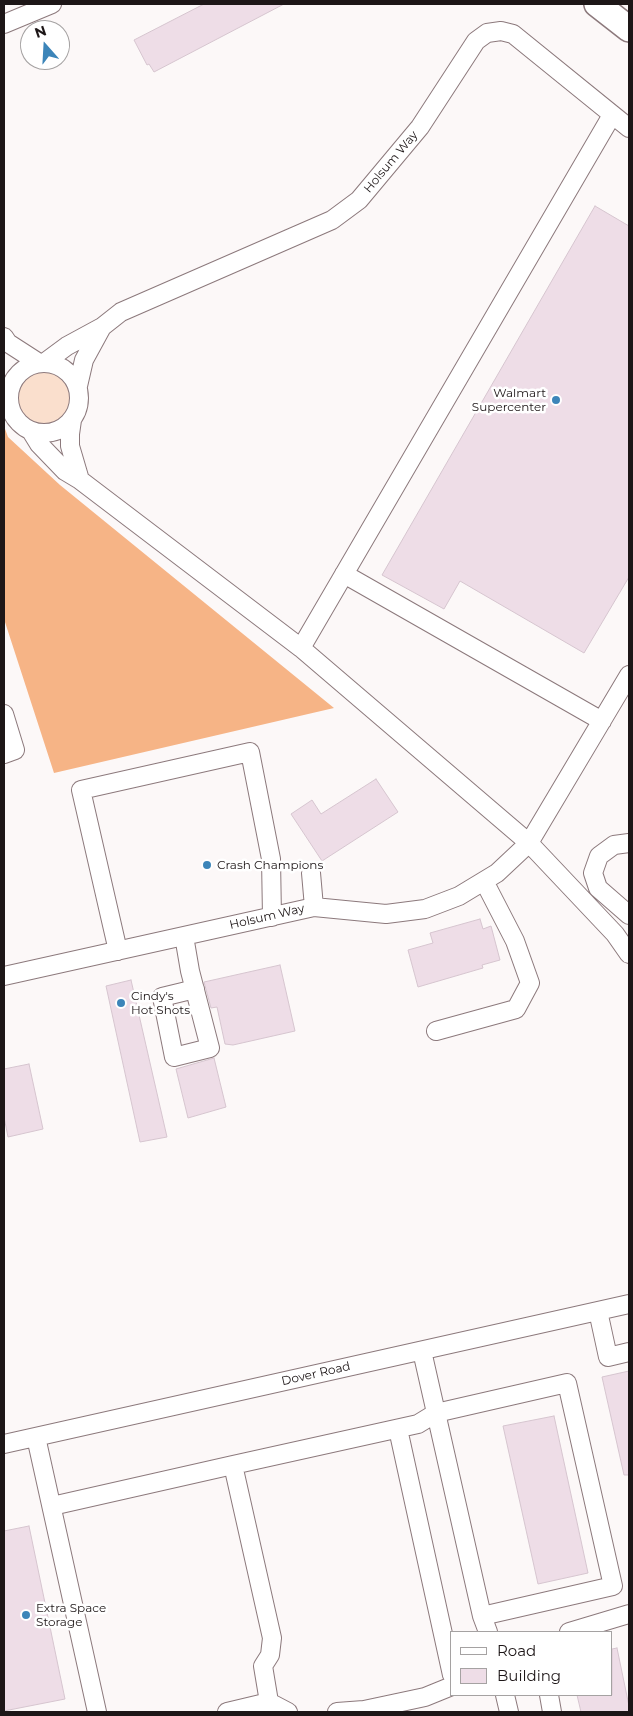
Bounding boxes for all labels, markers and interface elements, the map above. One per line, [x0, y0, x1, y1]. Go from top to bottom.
north arrow [20, 20, 70, 70]
text: N [32, 21, 49, 42]
street label: Holsum Way [361, 128, 421, 196]
place label: Walmart Supercenter [472, 386, 546, 414]
marker: Walmart Supercenter [550, 394, 562, 406]
place label: Crash Champions [217, 858, 323, 872]
marker: Crash Champions [201, 859, 213, 871]
street label: Holsum Way [228, 901, 306, 933]
place label: Cindy's Hot Shots [131, 989, 190, 1017]
marker: Cindy's Hot Shots [115, 997, 127, 1009]
street label: Dover Road [280, 1359, 352, 1389]
place label: Extra Space Storage [36, 1601, 106, 1629]
marker: Extra Space Storage [20, 1609, 32, 1621]
legend [450, 1631, 613, 1696]
text: Road [497, 1641, 536, 1660]
text: Building [497, 1666, 561, 1685]

